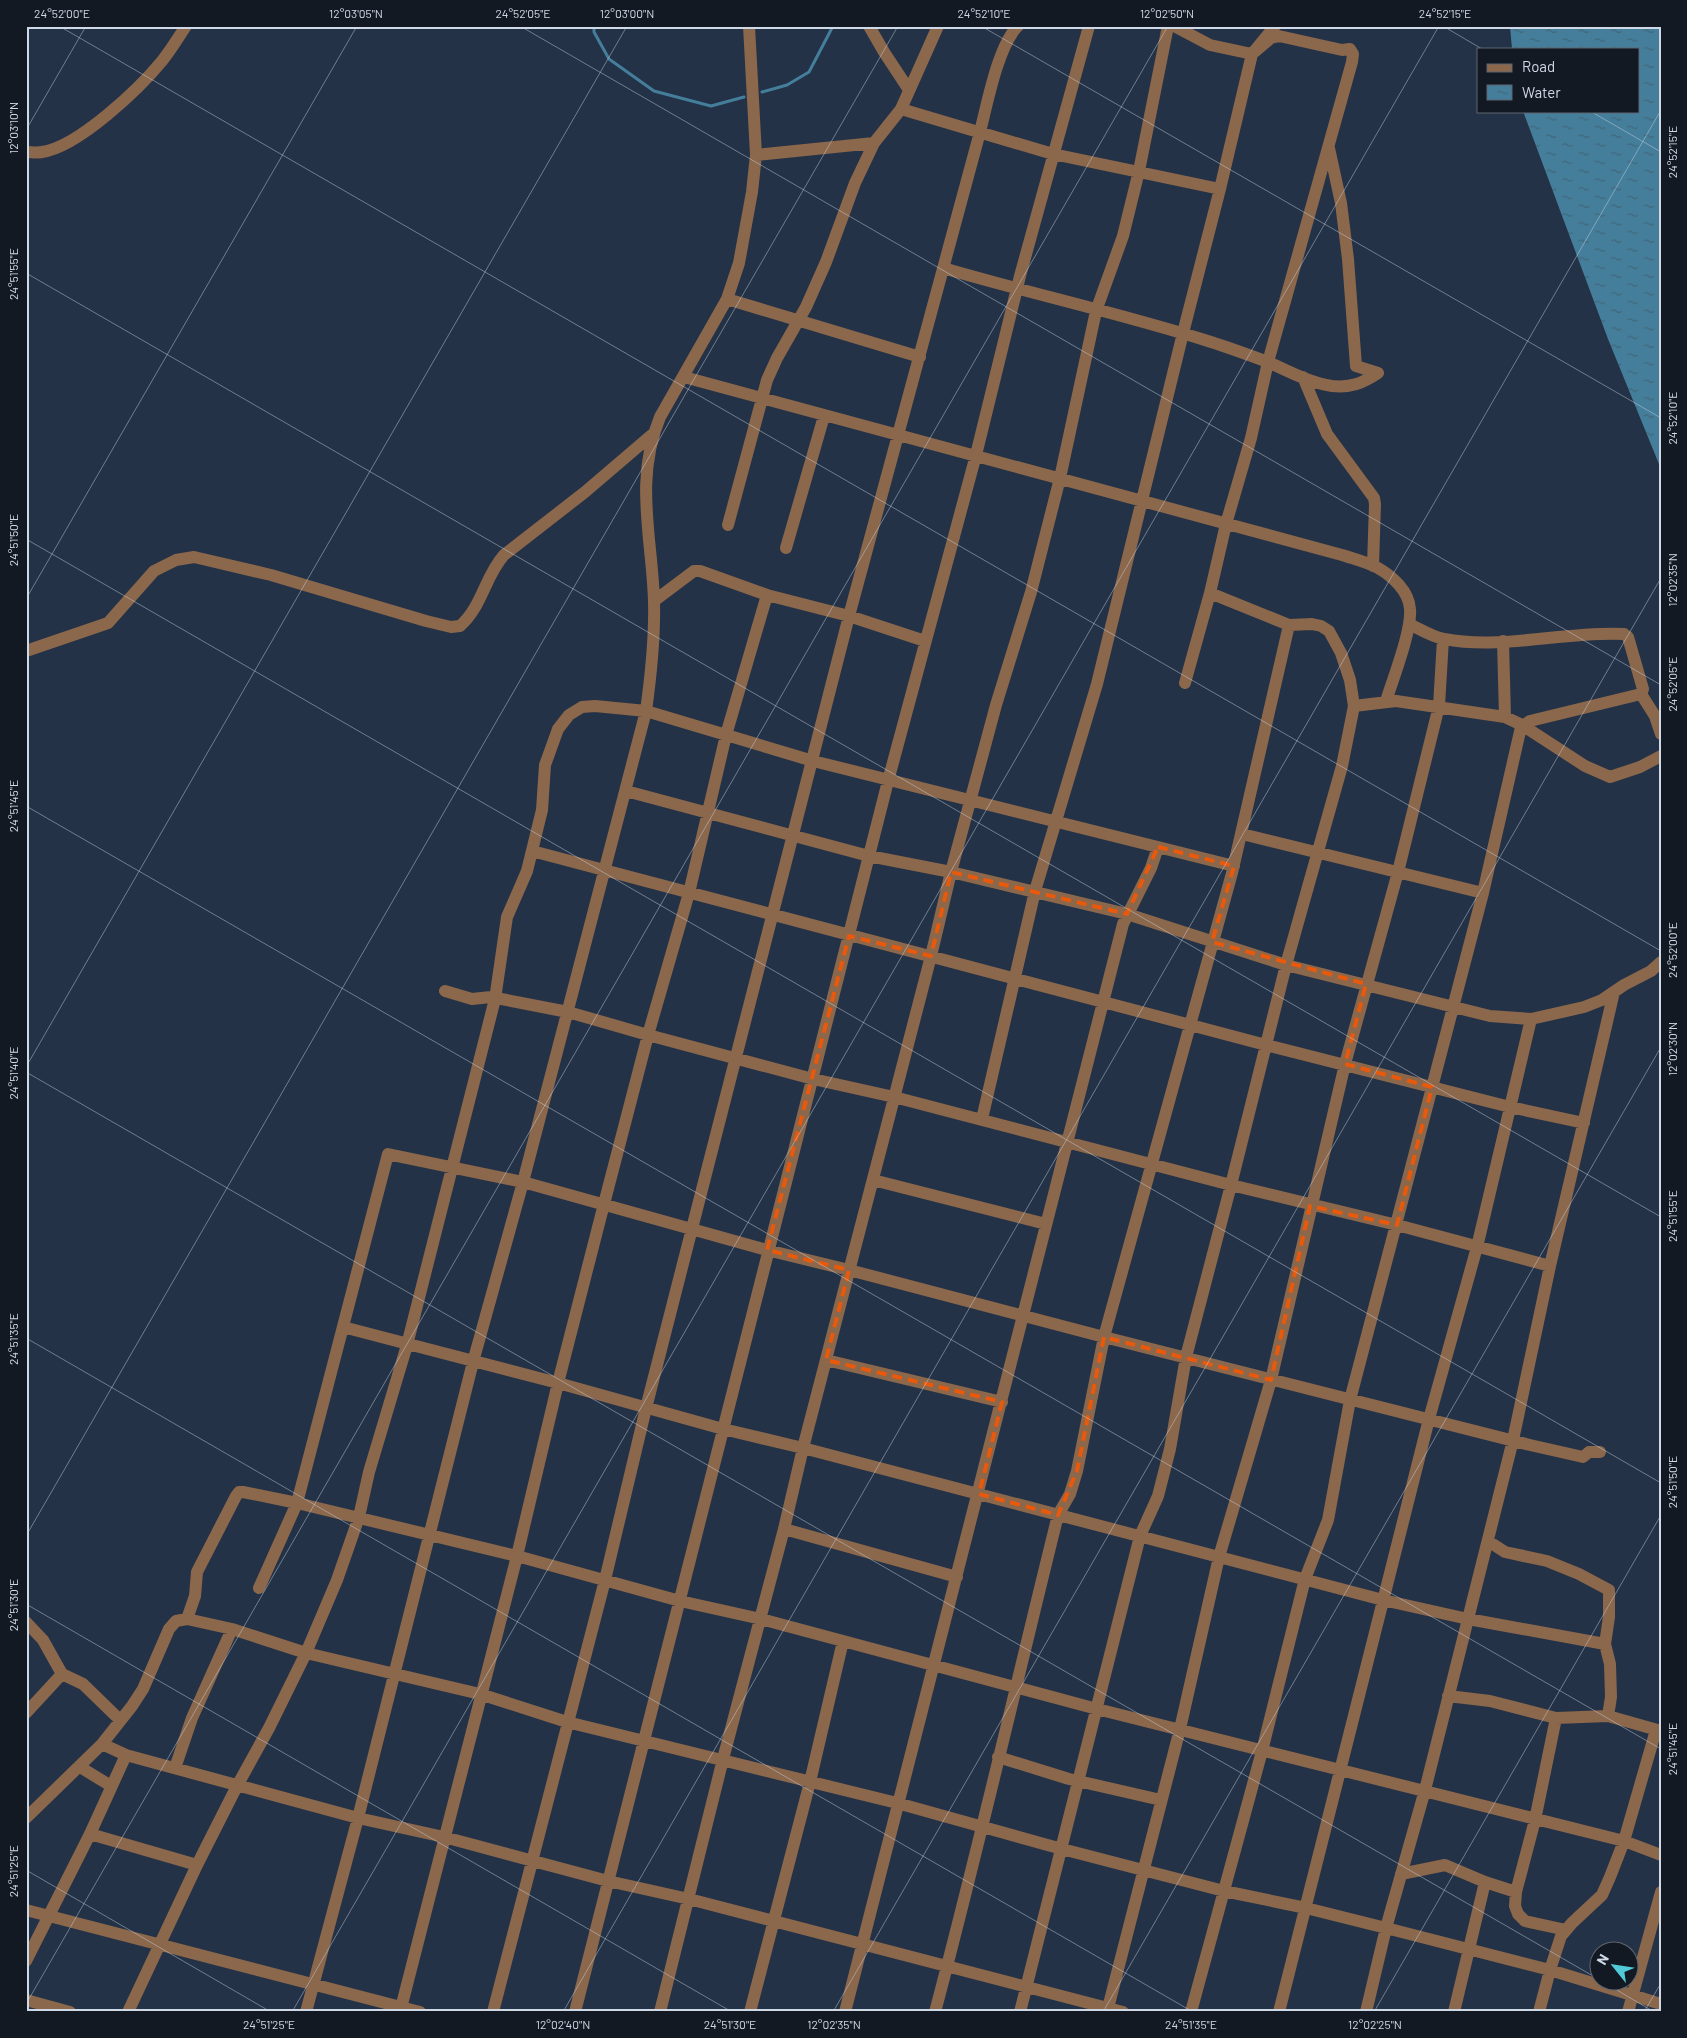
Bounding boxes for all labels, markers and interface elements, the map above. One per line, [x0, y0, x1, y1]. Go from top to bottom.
text: 24°52'00"E [34, 6, 90, 20]
text: 12°03'05"N [329, 6, 383, 20]
text: 24°52'05"E [495, 6, 551, 20]
text: 12°03'00"N [600, 6, 654, 20]
text: 24°52'10"E [957, 6, 1011, 20]
text: 12°02'50"N [1140, 6, 1194, 20]
text: 24°52'15"E [1419, 6, 1471, 20]
legend [1477, 48, 1640, 112]
text: Road [1522, 57, 1555, 75]
text: Water [1522, 83, 1561, 101]
text: 12°03'10"N [6, 102, 20, 154]
text: 24°52'15"E [1665, 126, 1679, 178]
text: 24°51'55"E [6, 248, 20, 300]
text: 24°52'10"E [1665, 391, 1679, 445]
text: 24°51'50"E [6, 514, 20, 566]
text: 12°02'35"N [1665, 553, 1679, 607]
text: 24°52'05"E [1665, 656, 1679, 712]
text: 24°51'45"E [6, 780, 20, 832]
text: 24°52'00"E [1665, 922, 1679, 978]
text: 12°02'30"N [1665, 1022, 1679, 1076]
text: 24°51'40"E [6, 1047, 20, 1099]
text: 24°51'55"E [1665, 1190, 1679, 1242]
text: 24°51'35"E [6, 1313, 20, 1365]
text: 24°51'50"E [1665, 1456, 1679, 1508]
text: 24°51'30"E [6, 1579, 20, 1631]
text: 24°51'45"E [1665, 1723, 1679, 1775]
text: 24°51'25"E [6, 1845, 20, 1897]
north arrow [1590, 1940, 1640, 1990]
text: N [1593, 1951, 1612, 1968]
text: 24°51'25"E [243, 2017, 295, 2031]
text: 12°02'40"N [536, 2017, 590, 2031]
text: 24°51'30"E [704, 2017, 756, 2031]
text: 12°02'35"N [807, 2017, 861, 2031]
text: 24°51'35"E [1165, 2017, 1217, 2031]
text: 12°02'25"N [1348, 2017, 1402, 2031]

